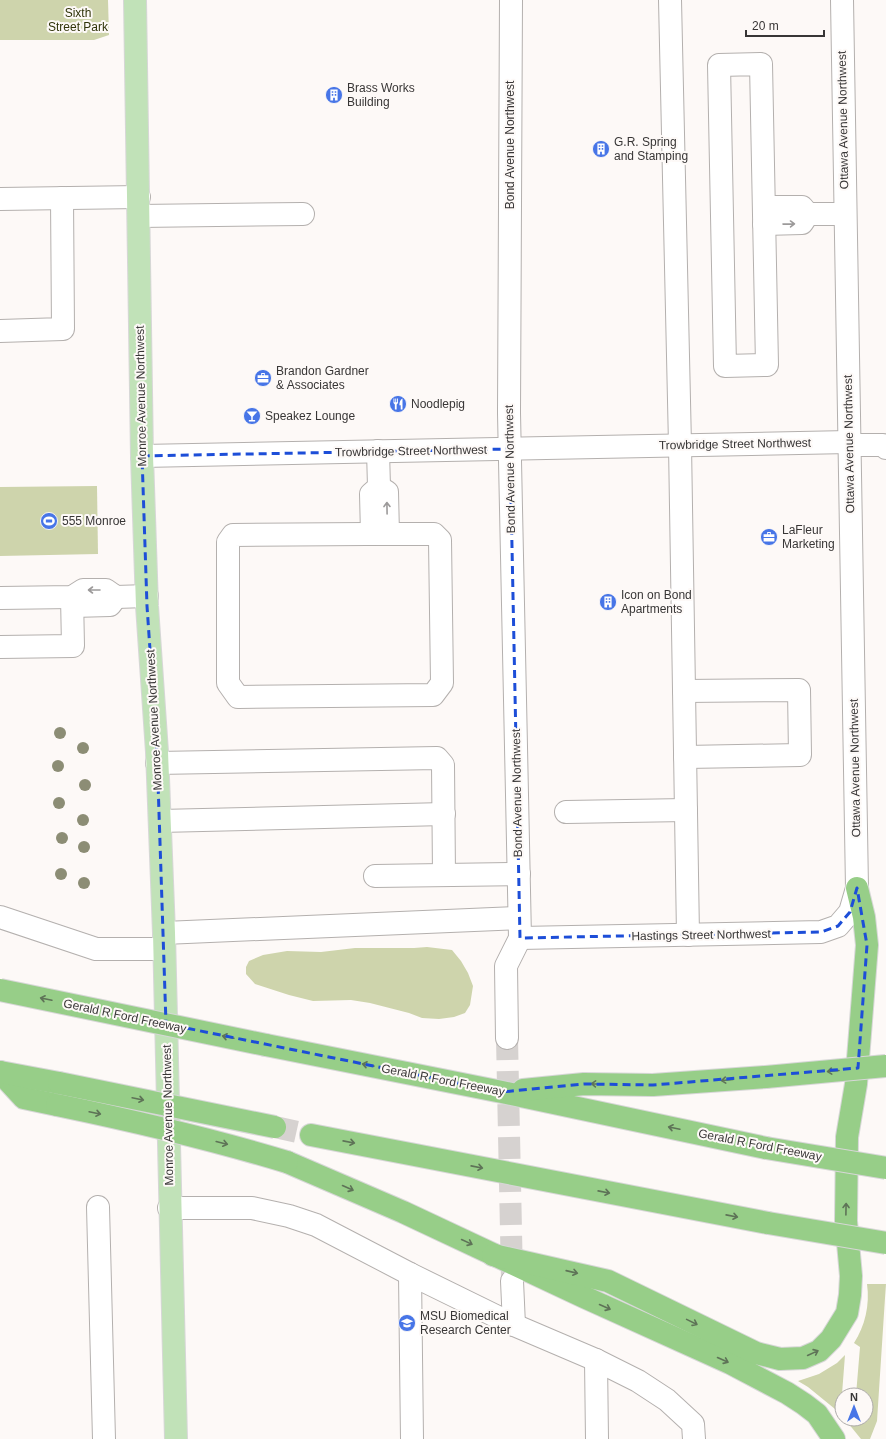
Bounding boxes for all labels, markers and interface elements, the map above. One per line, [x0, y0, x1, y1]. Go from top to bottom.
park label: Sixth Street Park [48, 6, 109, 34]
scale bar [746, 12, 824, 38]
text: 20 m [752, 19, 779, 33]
street label: Ottawa Avenue Northwest [835, 50, 851, 189]
street label: Bond Avenue Northwest [503, 80, 517, 209]
place label: Brass Works Building [347, 81, 415, 109]
building icon: Brass Works Building [324, 85, 344, 105]
place label: G.R. Spring and Stamping [614, 135, 688, 163]
building icon: G.R. Spring and Stamping [591, 139, 611, 159]
one-way arrow [782, 220, 795, 227]
street label: Monroe Avenue Northwest [133, 325, 149, 467]
place label: Brandon Gardner & Associates [276, 364, 369, 392]
office icon: Brandon Gardner & Associates [253, 368, 273, 388]
street label: Ottawa Avenue Northwest [841, 374, 857, 513]
restaurant icon: Noodlepig [388, 394, 408, 414]
place label: Noodlepig [411, 397, 465, 411]
street label: Bond Avenue Northwest [502, 404, 518, 533]
bar icon: Speakez Lounge [242, 406, 262, 426]
place label: Speakez Lounge [265, 409, 355, 423]
street label: Trowbridge Street Northwest [659, 436, 812, 452]
street label: Trowbridge Street Northwest [335, 443, 488, 459]
one-way arrow [383, 502, 391, 515]
sports icon: 555 Monroe [39, 511, 59, 531]
place label: 555 Monroe [62, 514, 126, 528]
place label: LaFleur Marketing [782, 523, 835, 551]
office icon: LaFleur Marketing [759, 527, 779, 547]
one-way arrow [88, 586, 101, 594]
place label: Icon on Bond Apartments [621, 588, 692, 616]
building icon: Icon on Bond Apartments [598, 592, 618, 612]
street label: Monroe Avenue Northwest [143, 648, 165, 791]
street label: Ottawa Avenue Northwest [847, 698, 863, 837]
street label: Bond Avenue Northwest [509, 728, 525, 857]
street label: Hastings Street Northwest [631, 927, 771, 943]
one-way arrow [40, 995, 53, 1003]
street label: Gerald R Ford Freeway [62, 996, 188, 1036]
one-way arrow [222, 1032, 235, 1040]
street label: Monroe Avenue Northwest [160, 1044, 176, 1186]
one-way arrow [362, 1061, 375, 1069]
street label: Gerald R Ford Freeway [380, 1061, 506, 1099]
one-way arrow [827, 1067, 840, 1074]
one-way arrow [721, 1077, 734, 1084]
one-way arrow [591, 1081, 604, 1088]
one-way arrow [131, 1096, 144, 1104]
one-way arrow [88, 1110, 101, 1118]
one-way arrow [667, 1124, 680, 1132]
street label: Gerald R Ford Freeway [697, 1126, 823, 1164]
one-way arrow [342, 1139, 355, 1147]
one-way arrow [215, 1140, 228, 1148]
one-way arrow [470, 1163, 483, 1171]
one-way arrow [342, 1185, 354, 1192]
one-way arrow [598, 1188, 611, 1196]
one-way arrow [842, 1203, 850, 1216]
one-way arrow [725, 1213, 738, 1221]
one-way arrow [460, 1239, 472, 1246]
one-way arrow [566, 1269, 579, 1277]
one-way arrow [598, 1304, 610, 1311]
place label: MSU Biomedical Research Center [420, 1309, 511, 1337]
school or university icon: MSU Biomedical Research Center [397, 1313, 417, 1333]
one-way arrow [686, 1318, 698, 1326]
one-way arrow [807, 1349, 819, 1356]
one-way arrow [717, 1357, 729, 1365]
north arrow [834, 1387, 874, 1427]
text: N [850, 1391, 858, 1403]

